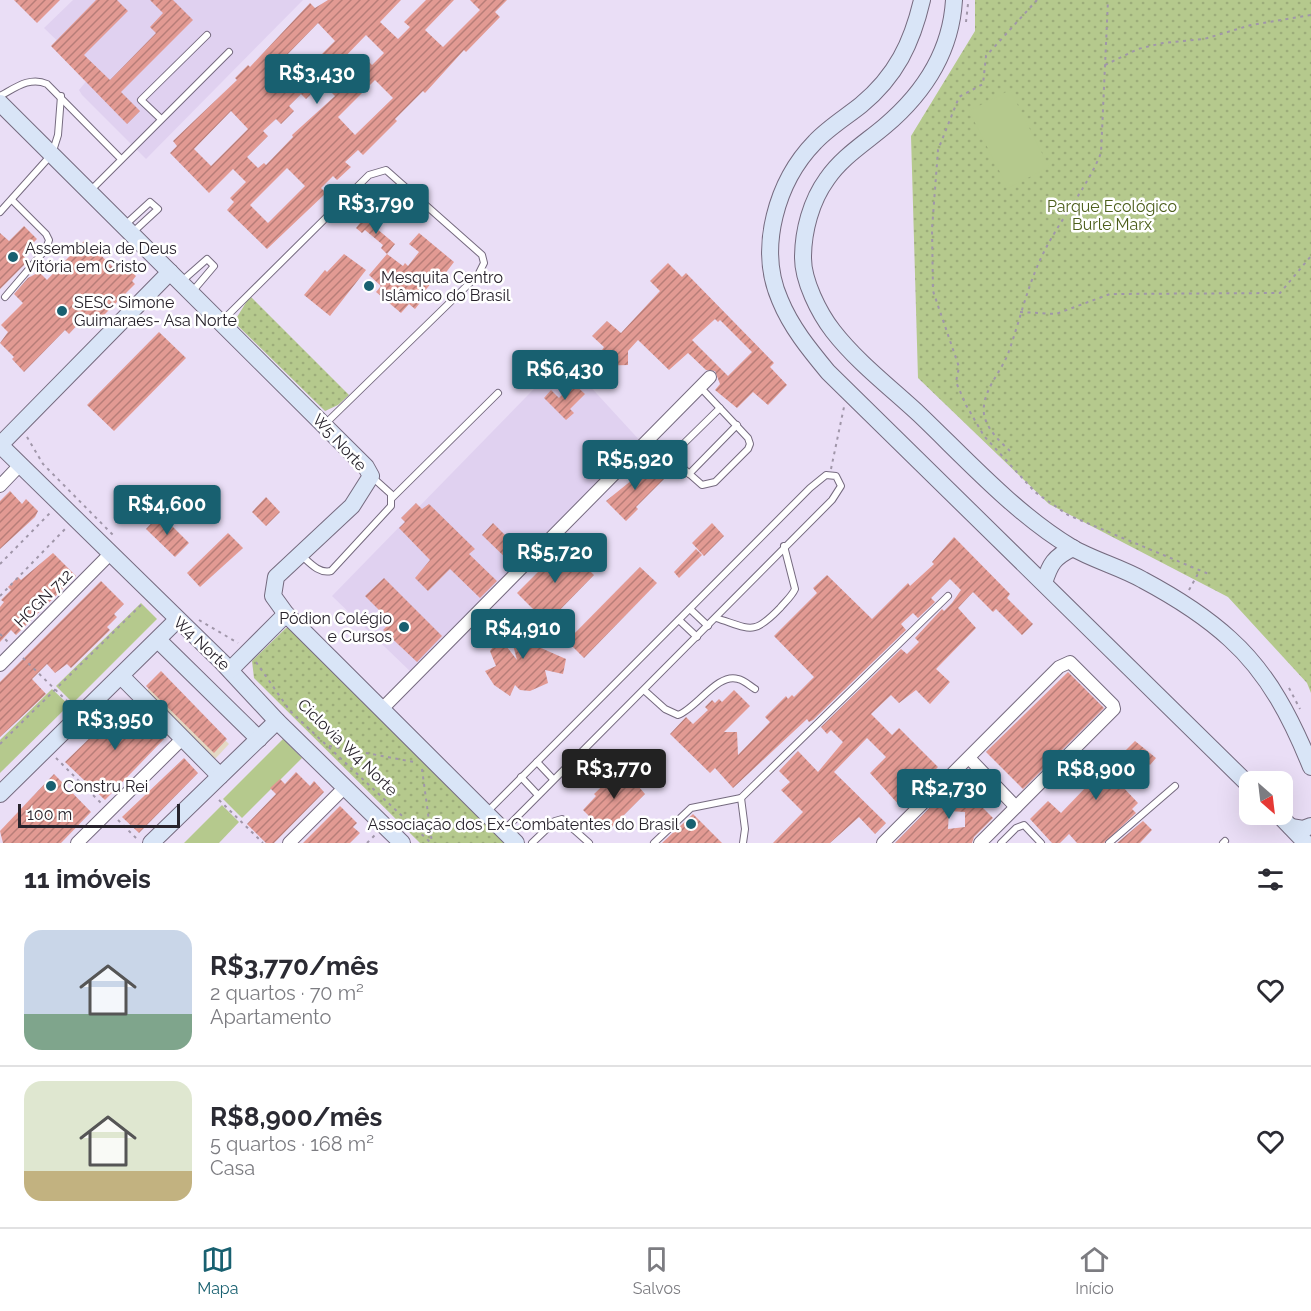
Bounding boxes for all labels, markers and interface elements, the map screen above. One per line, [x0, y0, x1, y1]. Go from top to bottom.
pin: R$3,430 [262, 54, 372, 105]
text: R$3,430 [279, 61, 355, 85]
pin: R$3,790 [321, 184, 431, 235]
text: R$3,790 [338, 191, 414, 215]
park label: Parque Ecológico Burle Marx [1047, 197, 1177, 234]
place label: Assembleia de Deus Vitória em Cristo [25, 239, 177, 276]
marker: Assembleia de Deus Vitória em Cristo [6, 250, 20, 264]
place label: Mesquita Centro Islâmico do Brasil [381, 268, 511, 305]
marker: Mesquita Centro Islâmico do Brasil [362, 279, 376, 293]
place label: SESC Simone Guimaraes- Asa Norte [74, 293, 237, 330]
marker: SESC Simone Guimaraes- Asa Norte [55, 304, 69, 318]
pin: R$6,430 [510, 350, 620, 401]
text: R$6,430 [526, 357, 604, 381]
street label: W5 Norte [309, 410, 371, 475]
pin: R$5,920 [580, 440, 690, 491]
text: R$5,920 [596, 447, 674, 471]
pin: R$4,600 [112, 485, 222, 536]
text: R$4,600 [128, 492, 206, 516]
pin: R$5,720 [500, 533, 610, 584]
text: R$5,720 [517, 540, 593, 564]
street label: HCGN 712 [10, 565, 76, 631]
place label: Pódion Colégio e Cursos [279, 609, 392, 646]
pin: R$4,910 [468, 609, 578, 660]
street label: W4 Norte [169, 612, 234, 674]
text: R$4,910 [485, 616, 561, 640]
marker: Pódion Colégio e Cursos [397, 620, 411, 634]
street label: Ciclovia W4 Norte [294, 695, 402, 800]
pin: R$3,950 [60, 700, 170, 751]
text: R$3,950 [77, 707, 153, 731]
pin: R$3,770 [559, 749, 669, 800]
pin: R$8,900 [1041, 750, 1151, 801]
text: R$3,770 [576, 756, 652, 780]
text: R$8,900 [1056, 757, 1136, 781]
pin: R$2,730 [894, 769, 1004, 820]
north arrow [1239, 771, 1293, 825]
map controls [1239, 771, 1293, 825]
text: R$2,730 [911, 776, 987, 800]
place label: Constru Rei [63, 777, 148, 796]
marker: Constru Rei [44, 779, 58, 793]
scale bar [18, 801, 180, 828]
text: 100 m [27, 805, 72, 824]
place label: Associação dos Ex-Combatentes do Brasil [368, 815, 680, 834]
marker: Associação dos Ex-Combatentes do Brasil [684, 817, 698, 831]
icon: filters [1254, 863, 1287, 896]
text: 11 imóveis [24, 864, 151, 894]
text: R$3,770/mês [210, 951, 379, 981]
icon: home [72, 954, 144, 1026]
icon: heart [1254, 974, 1287, 1007]
text: 2 quartos · 70 m² [210, 981, 364, 1005]
text: Apartamento [210, 1005, 332, 1029]
text: R$8,900/mês [210, 1102, 382, 1132]
icon: home [72, 1105, 144, 1177]
icon: heart [1254, 1125, 1287, 1158]
text: 5 quartos · 168 m² [210, 1132, 374, 1156]
text: Casa [210, 1156, 255, 1180]
tab: Mapa [197, 1243, 238, 1298]
tab: Salvos [633, 1243, 681, 1298]
tab: Início [1075, 1243, 1114, 1298]

